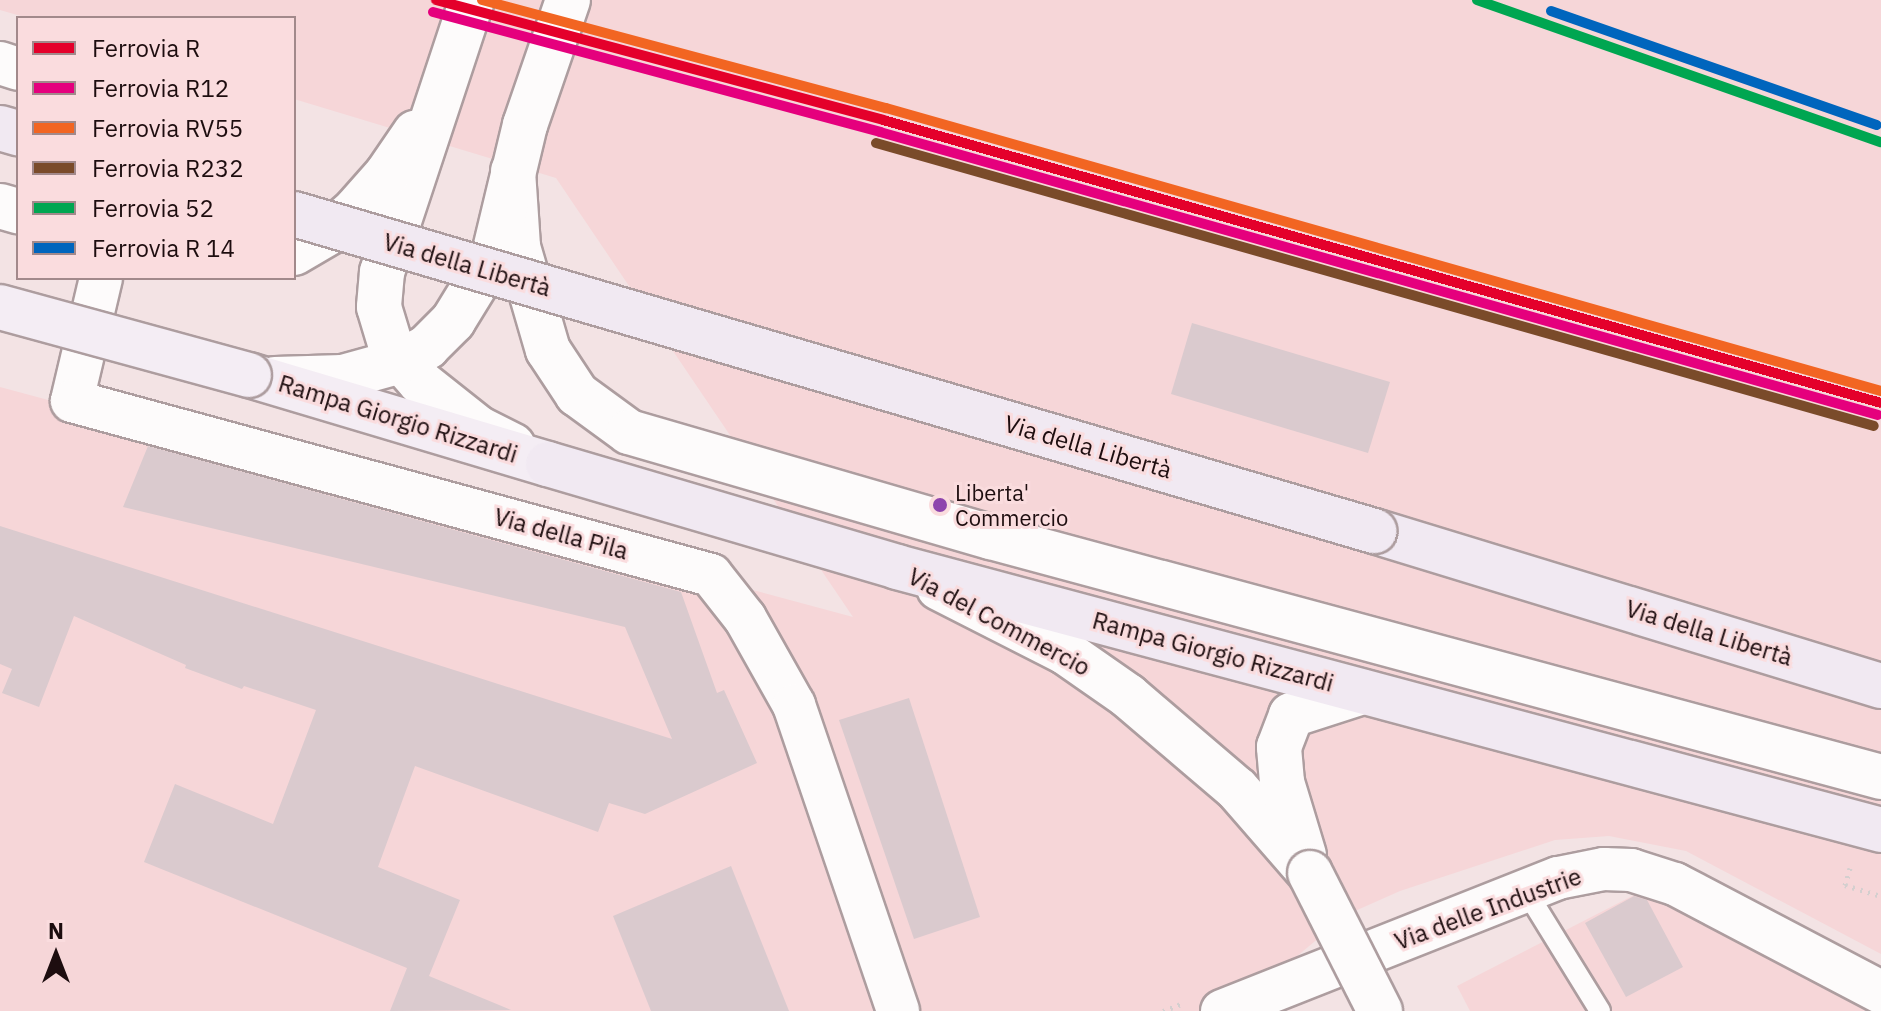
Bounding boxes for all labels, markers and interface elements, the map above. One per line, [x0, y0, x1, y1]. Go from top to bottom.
legend [16, 16, 296, 280]
text: Ferrovia R [92, 32, 200, 64]
text: Ferrovia R12 [92, 72, 229, 104]
text: Ferrovia RV55 [92, 112, 243, 144]
text: Ferrovia R232 [92, 152, 244, 184]
text: Ferrovia 52 [92, 192, 214, 224]
street label: Via della Libertà [380, 227, 554, 303]
text: Ferrovia R 14 [92, 232, 235, 264]
street label: Rampa Giorgio Rizzardi [275, 369, 521, 469]
street label: Via della Libertà [1001, 409, 1175, 485]
place label: Liberta' Commercio [955, 479, 1068, 530]
marker: Liberta' Commercio [932, 497, 948, 513]
street label: Via della Pila [491, 502, 631, 566]
street label: Via del Commercio [903, 562, 1095, 682]
street label: Via della Libertà [1622, 594, 1796, 672]
street label: Rampa Giorgio Rizzardi [1089, 606, 1337, 698]
street label: Via delle Industrie [1391, 862, 1585, 956]
north arrow [16, 915, 96, 995]
text: N [48, 916, 64, 945]

